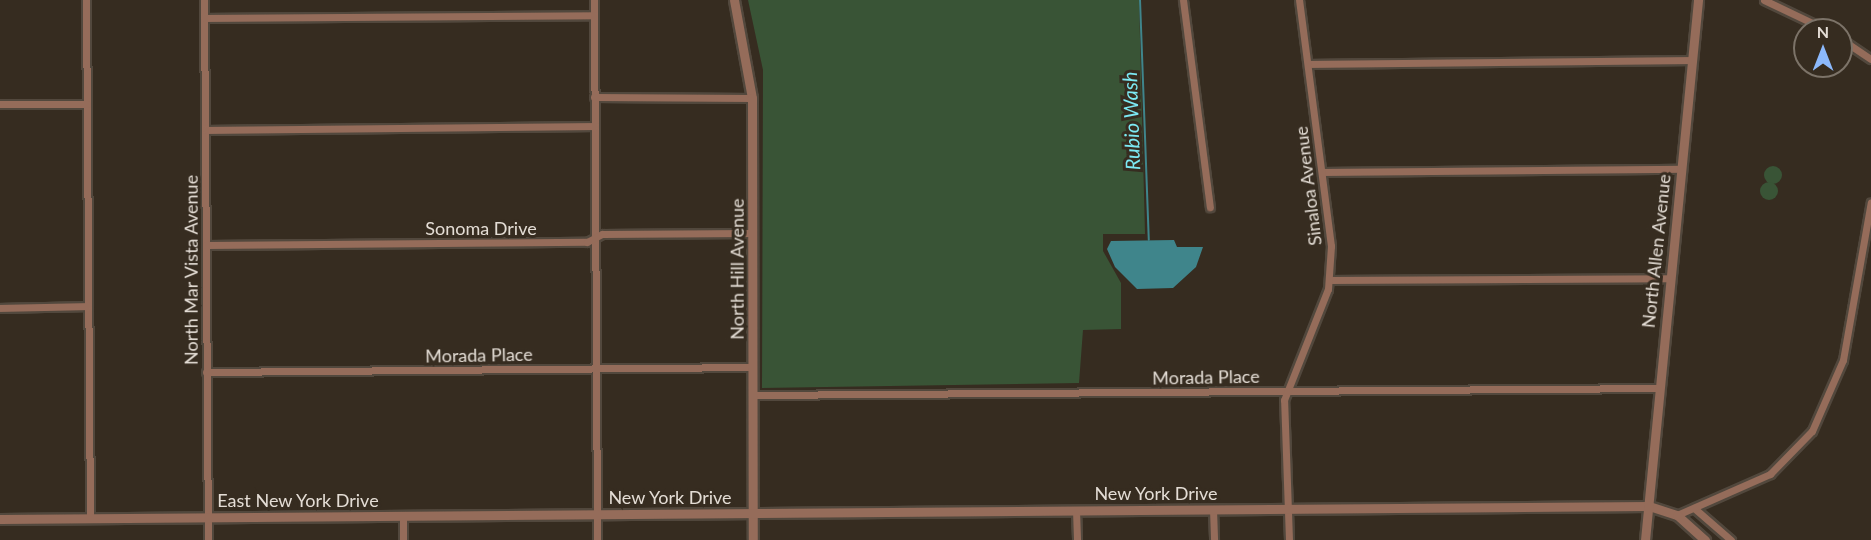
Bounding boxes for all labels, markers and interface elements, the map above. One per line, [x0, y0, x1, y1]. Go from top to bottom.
north arrow [1793, 18, 1853, 78]
text: N [1817, 22, 1829, 41]
water label: Rubio Wash [1117, 71, 1145, 171]
street label: Sinaloa Avenue [1290, 125, 1326, 247]
street label: North Allen Avenue [1637, 172, 1675, 330]
street label: North Mar Vista Avenue [180, 174, 202, 366]
street label: North Hill Avenue [726, 198, 748, 340]
street label: Sonoma Drive [425, 217, 537, 239]
street label: Morada Place [425, 343, 533, 367]
street label: Morada Place [1152, 365, 1260, 389]
street label: New York Drive [1094, 482, 1218, 504]
street label: New York Drive [608, 486, 732, 508]
street label: East New York Drive [217, 489, 379, 511]

